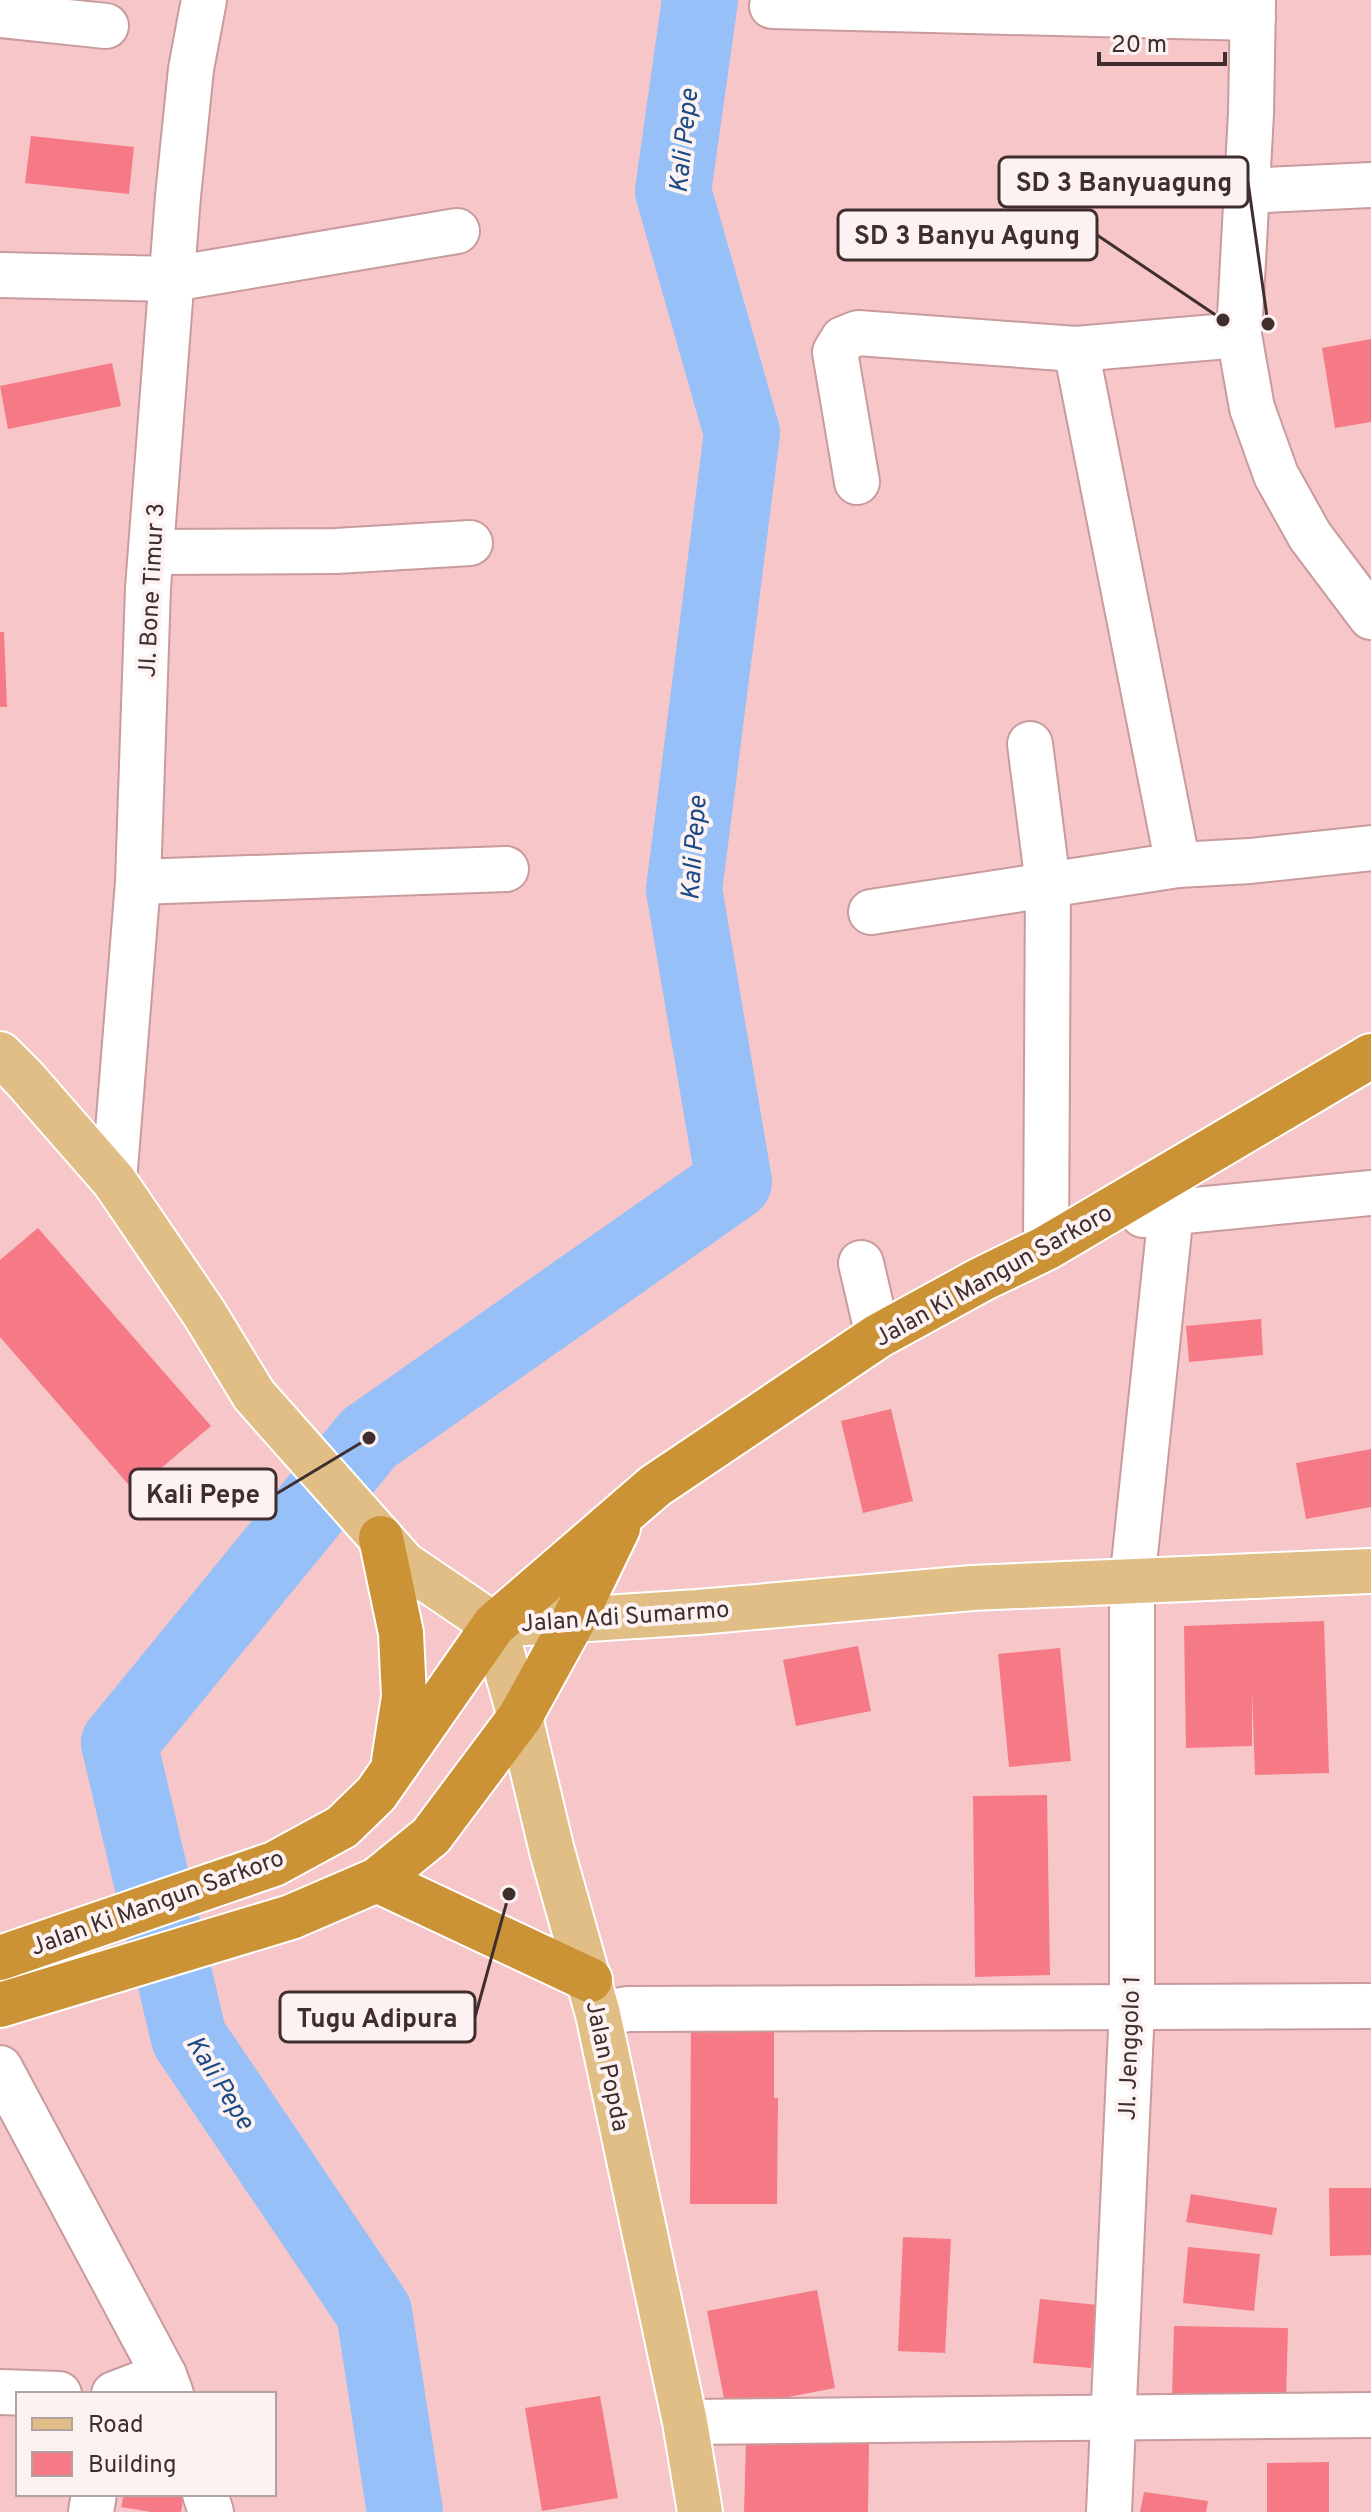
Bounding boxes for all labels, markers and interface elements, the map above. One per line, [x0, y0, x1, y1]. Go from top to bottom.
scale bar [1099, 16, 1225, 66]
text: 20 m [1111, 31, 1167, 61]
water label: Kali Pepe [664, 87, 707, 195]
callout: SD 3 Banyuagung [999, 157, 1248, 207]
text: SD 3 Banyuagung [1016, 168, 1232, 201]
callout: SD 3 Banyu Agung [838, 210, 1097, 260]
text: SD 3 Banyu Agung [854, 221, 1080, 254]
street label: Jl. Bone Timur 3 [133, 502, 173, 678]
water label: Kali Pepe [675, 794, 716, 901]
street label: Jalan Ki Mangun Sarkoro [870, 1199, 1118, 1355]
callout: Kali Pepe [130, 1469, 276, 1519]
text: Kali Pepe [146, 1480, 260, 1513]
street label: Jalan Adi Sumarmo [520, 1596, 731, 1640]
street label: Jalan Ki Mangun Sarkoro [27, 1844, 288, 1964]
street label: Jl. Jenggolo 1 [1113, 1975, 1149, 2121]
callout: Tugu Adipura [280, 1992, 475, 2042]
street label: Jalan Popda [578, 1998, 635, 2134]
text: Tugu Adipura [296, 2004, 458, 2037]
water label: Kali Pepe [177, 2030, 261, 2137]
legend [16, 2392, 276, 2496]
text: Road [88, 2411, 144, 2441]
text: Building [88, 2451, 177, 2481]

